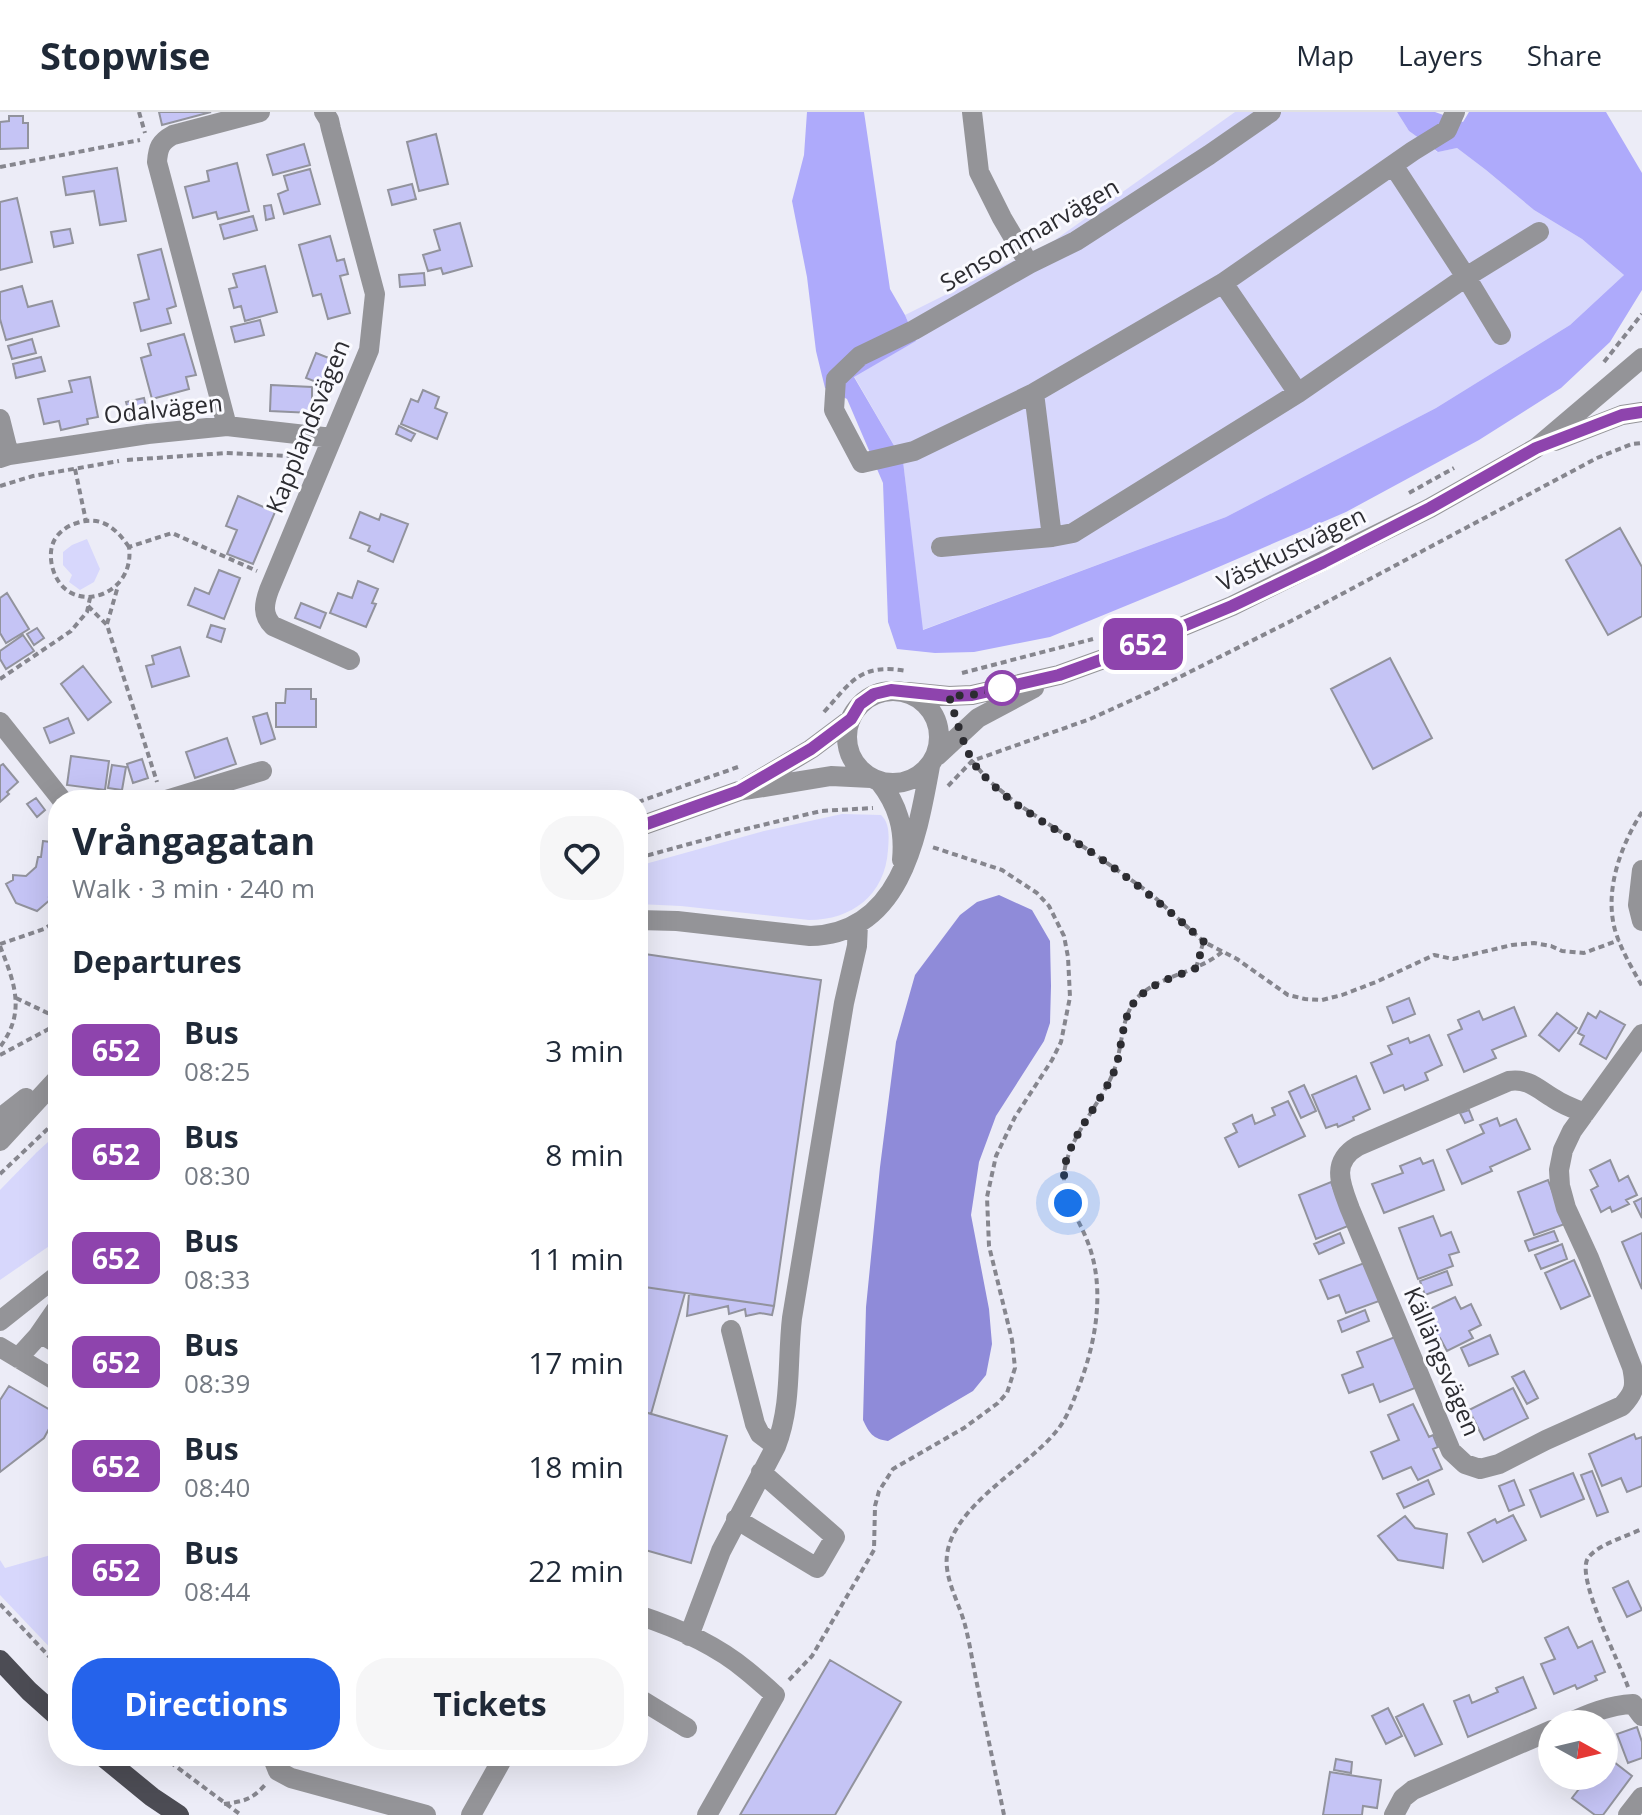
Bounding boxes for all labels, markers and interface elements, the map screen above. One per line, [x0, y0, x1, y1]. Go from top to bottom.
text: Stopwise [40, 29, 210, 81]
text: Map [1296, 36, 1354, 74]
text: Layers [1398, 36, 1483, 74]
text: Share [1527, 36, 1602, 74]
street label: Sensommarvägen [934, 169, 1124, 299]
street label: Kapplandsvägen [257, 334, 357, 518]
street label: Odalvägen [102, 385, 224, 431]
street label: Västkustvägen [1211, 498, 1371, 598]
line badge: 652 [1097, 618, 1189, 670]
text: 652 [1119, 625, 1167, 663]
unlabelled marker [985, 671, 1019, 705]
text: Vrångagatan [72, 814, 315, 866]
button: heart [540, 816, 624, 900]
text: Walk · 3 min · 240 m [72, 870, 315, 906]
text: Departures [72, 941, 242, 982]
text: Bus [184, 1012, 239, 1053]
text: 3 min [545, 1030, 624, 1071]
text: 652 [92, 1031, 140, 1069]
text: 08:25 [184, 1053, 250, 1089]
text: Bus [184, 1116, 239, 1157]
text: 8 min [545, 1134, 624, 1175]
text: 652 [92, 1135, 140, 1173]
text: 08:30 [184, 1157, 250, 1193]
your location [1048, 1183, 1088, 1223]
text: Bus [184, 1220, 239, 1261]
text: 11 min [528, 1238, 624, 1279]
text: 652 [92, 1239, 140, 1277]
text: 08:33 [184, 1261, 250, 1297]
street label: Källängsvägen [1397, 1281, 1489, 1441]
text: Bus [184, 1324, 239, 1365]
text: 17 min [528, 1342, 624, 1383]
text: 652 [92, 1343, 140, 1381]
text: 08:39 [184, 1365, 250, 1401]
text: Bus [184, 1428, 239, 1469]
text: 18 min [528, 1446, 624, 1487]
text: 652 [92, 1447, 140, 1485]
text: 08:40 [184, 1469, 250, 1505]
text: Bus [184, 1532, 239, 1573]
text: 22 min [528, 1550, 624, 1591]
text: 652 [92, 1551, 140, 1589]
text: 08:44 [184, 1573, 250, 1609]
button: Directions [72, 1658, 340, 1750]
button: Tickets [356, 1658, 624, 1750]
north arrow [1538, 1710, 1618, 1790]
map controls [1538, 1710, 1618, 1790]

